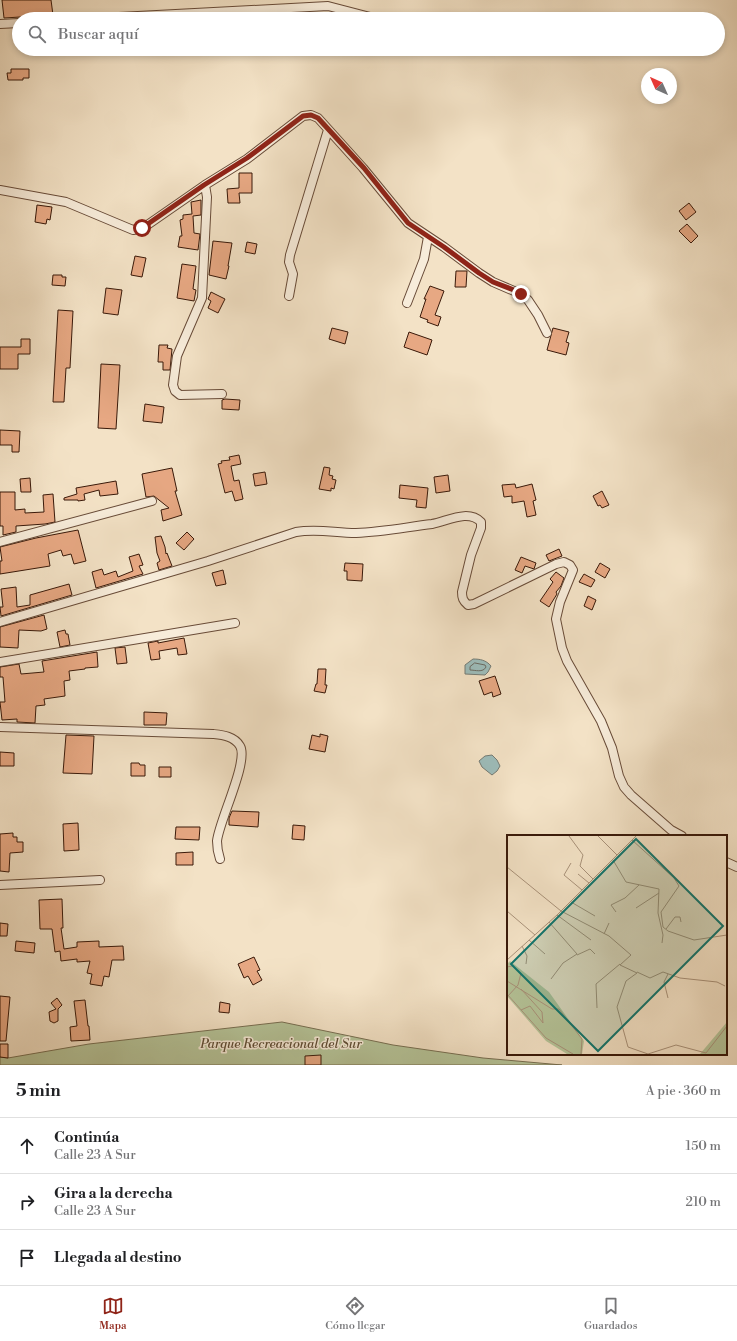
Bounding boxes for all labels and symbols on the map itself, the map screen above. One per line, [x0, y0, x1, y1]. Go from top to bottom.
north arrow [641, 68, 677, 104]
route start [133, 219, 151, 237]
route end [512, 285, 530, 303]
inset map [507, 835, 727, 1055]
park label: Parque Recreacional del Sur [199, 1036, 362, 1052]

